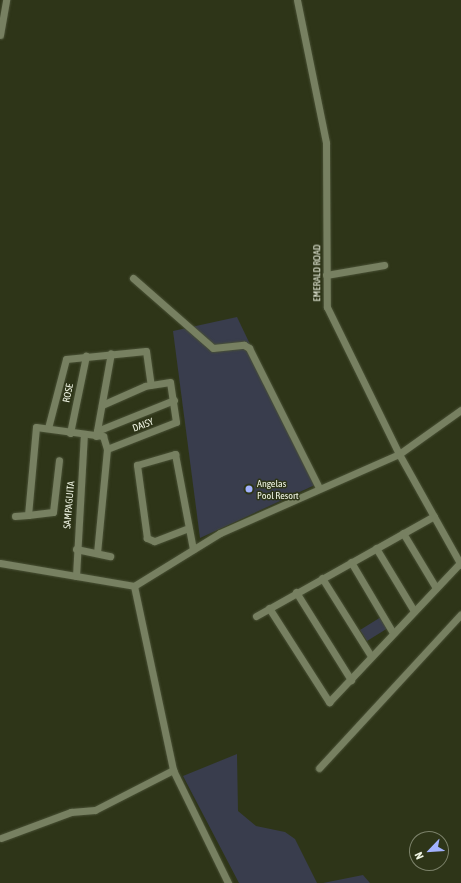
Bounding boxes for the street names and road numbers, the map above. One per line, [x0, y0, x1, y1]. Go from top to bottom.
street label: EMERALD ROAD [311, 244, 323, 302]
street label: ROSE [60, 382, 76, 404]
street label: DAISY [131, 416, 155, 434]
street label: SAMPAGUITA [61, 481, 77, 529]

